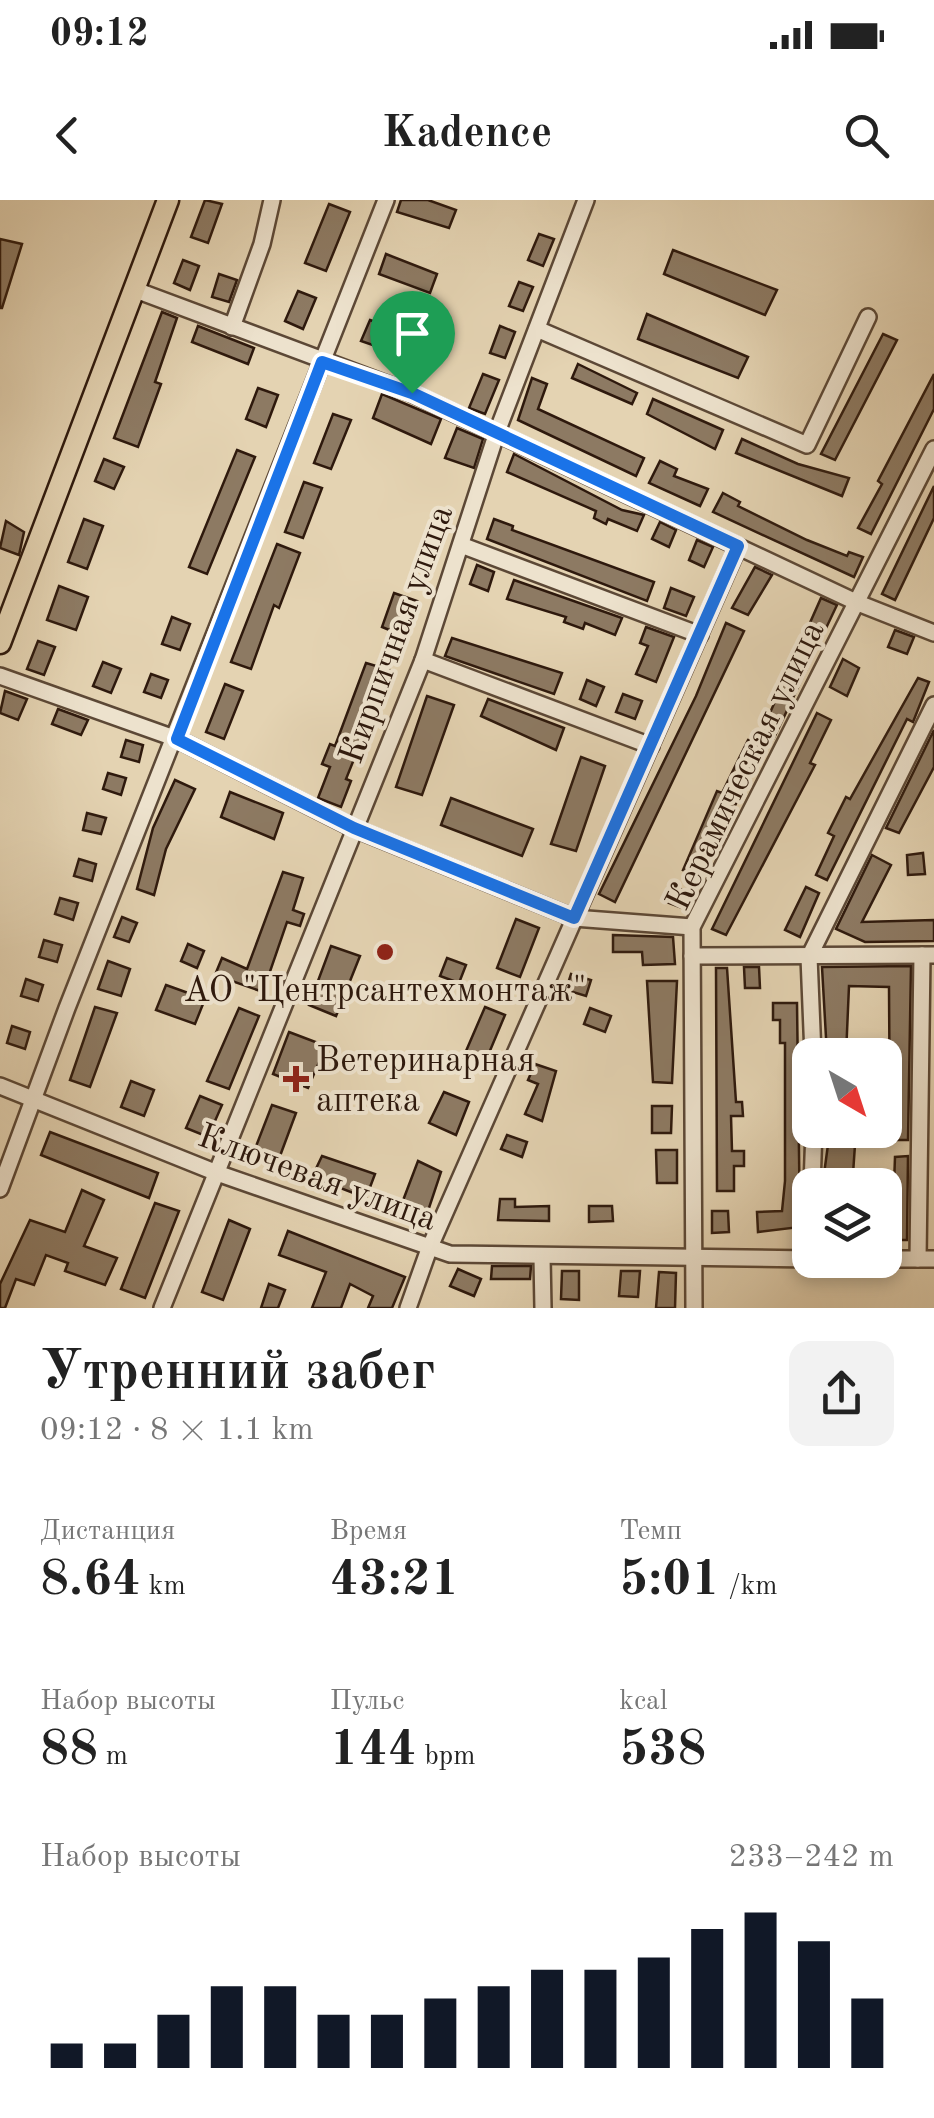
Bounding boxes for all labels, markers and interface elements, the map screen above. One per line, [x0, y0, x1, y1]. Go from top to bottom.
text: 09:12 [50, 16, 149, 54]
icon: back [40, 108, 95, 163]
icon: search [839, 108, 894, 163]
text: Kadence [382, 112, 552, 157]
pin [370, 291, 455, 394]
icon: arrive [385, 306, 440, 361]
street label: Кирпичная улица [334, 501, 460, 769]
street label: Керамическая улица [661, 616, 832, 916]
marker: АО "Центрсантехмонтаж" [374, 941, 396, 963]
place label: АО "Центрсантехмонтаж" [183, 974, 587, 1009]
north arrow [792, 1038, 902, 1148]
map controls [792, 1038, 902, 1278]
place label: Ветеринарная аптека [316, 1044, 535, 1119]
marker: Ветеринарная аптека [285, 1068, 307, 1090]
street label: Ключевая улица [193, 1119, 441, 1238]
button: layers [792, 1168, 902, 1278]
button: share [789, 1341, 894, 1446]
text: Утренний забег [40, 1346, 436, 1401]
text: 09:12 · 8 × 1.1 km [40, 1415, 314, 1447]
text: Дистанция [40, 1518, 175, 1546]
text: Время [330, 1518, 407, 1546]
text: Темп [619, 1518, 682, 1546]
text: 8.64 [40, 1556, 141, 1606]
text: 43:21 [330, 1556, 460, 1606]
text: 5:01 [619, 1556, 720, 1606]
text: km [141, 1573, 186, 1601]
text: /km [720, 1573, 778, 1601]
text: Набор высоты [40, 1688, 216, 1716]
text: Пульс [330, 1688, 404, 1716]
text: kcal [619, 1688, 668, 1716]
text: 88 [40, 1726, 98, 1776]
text: 144 [330, 1726, 417, 1776]
text: 538 [619, 1726, 706, 1776]
text: m [98, 1743, 128, 1771]
text: bpm [417, 1743, 476, 1771]
text: Набор высоты [40, 1842, 241, 1874]
text: 233–242 m [728, 1842, 894, 1874]

